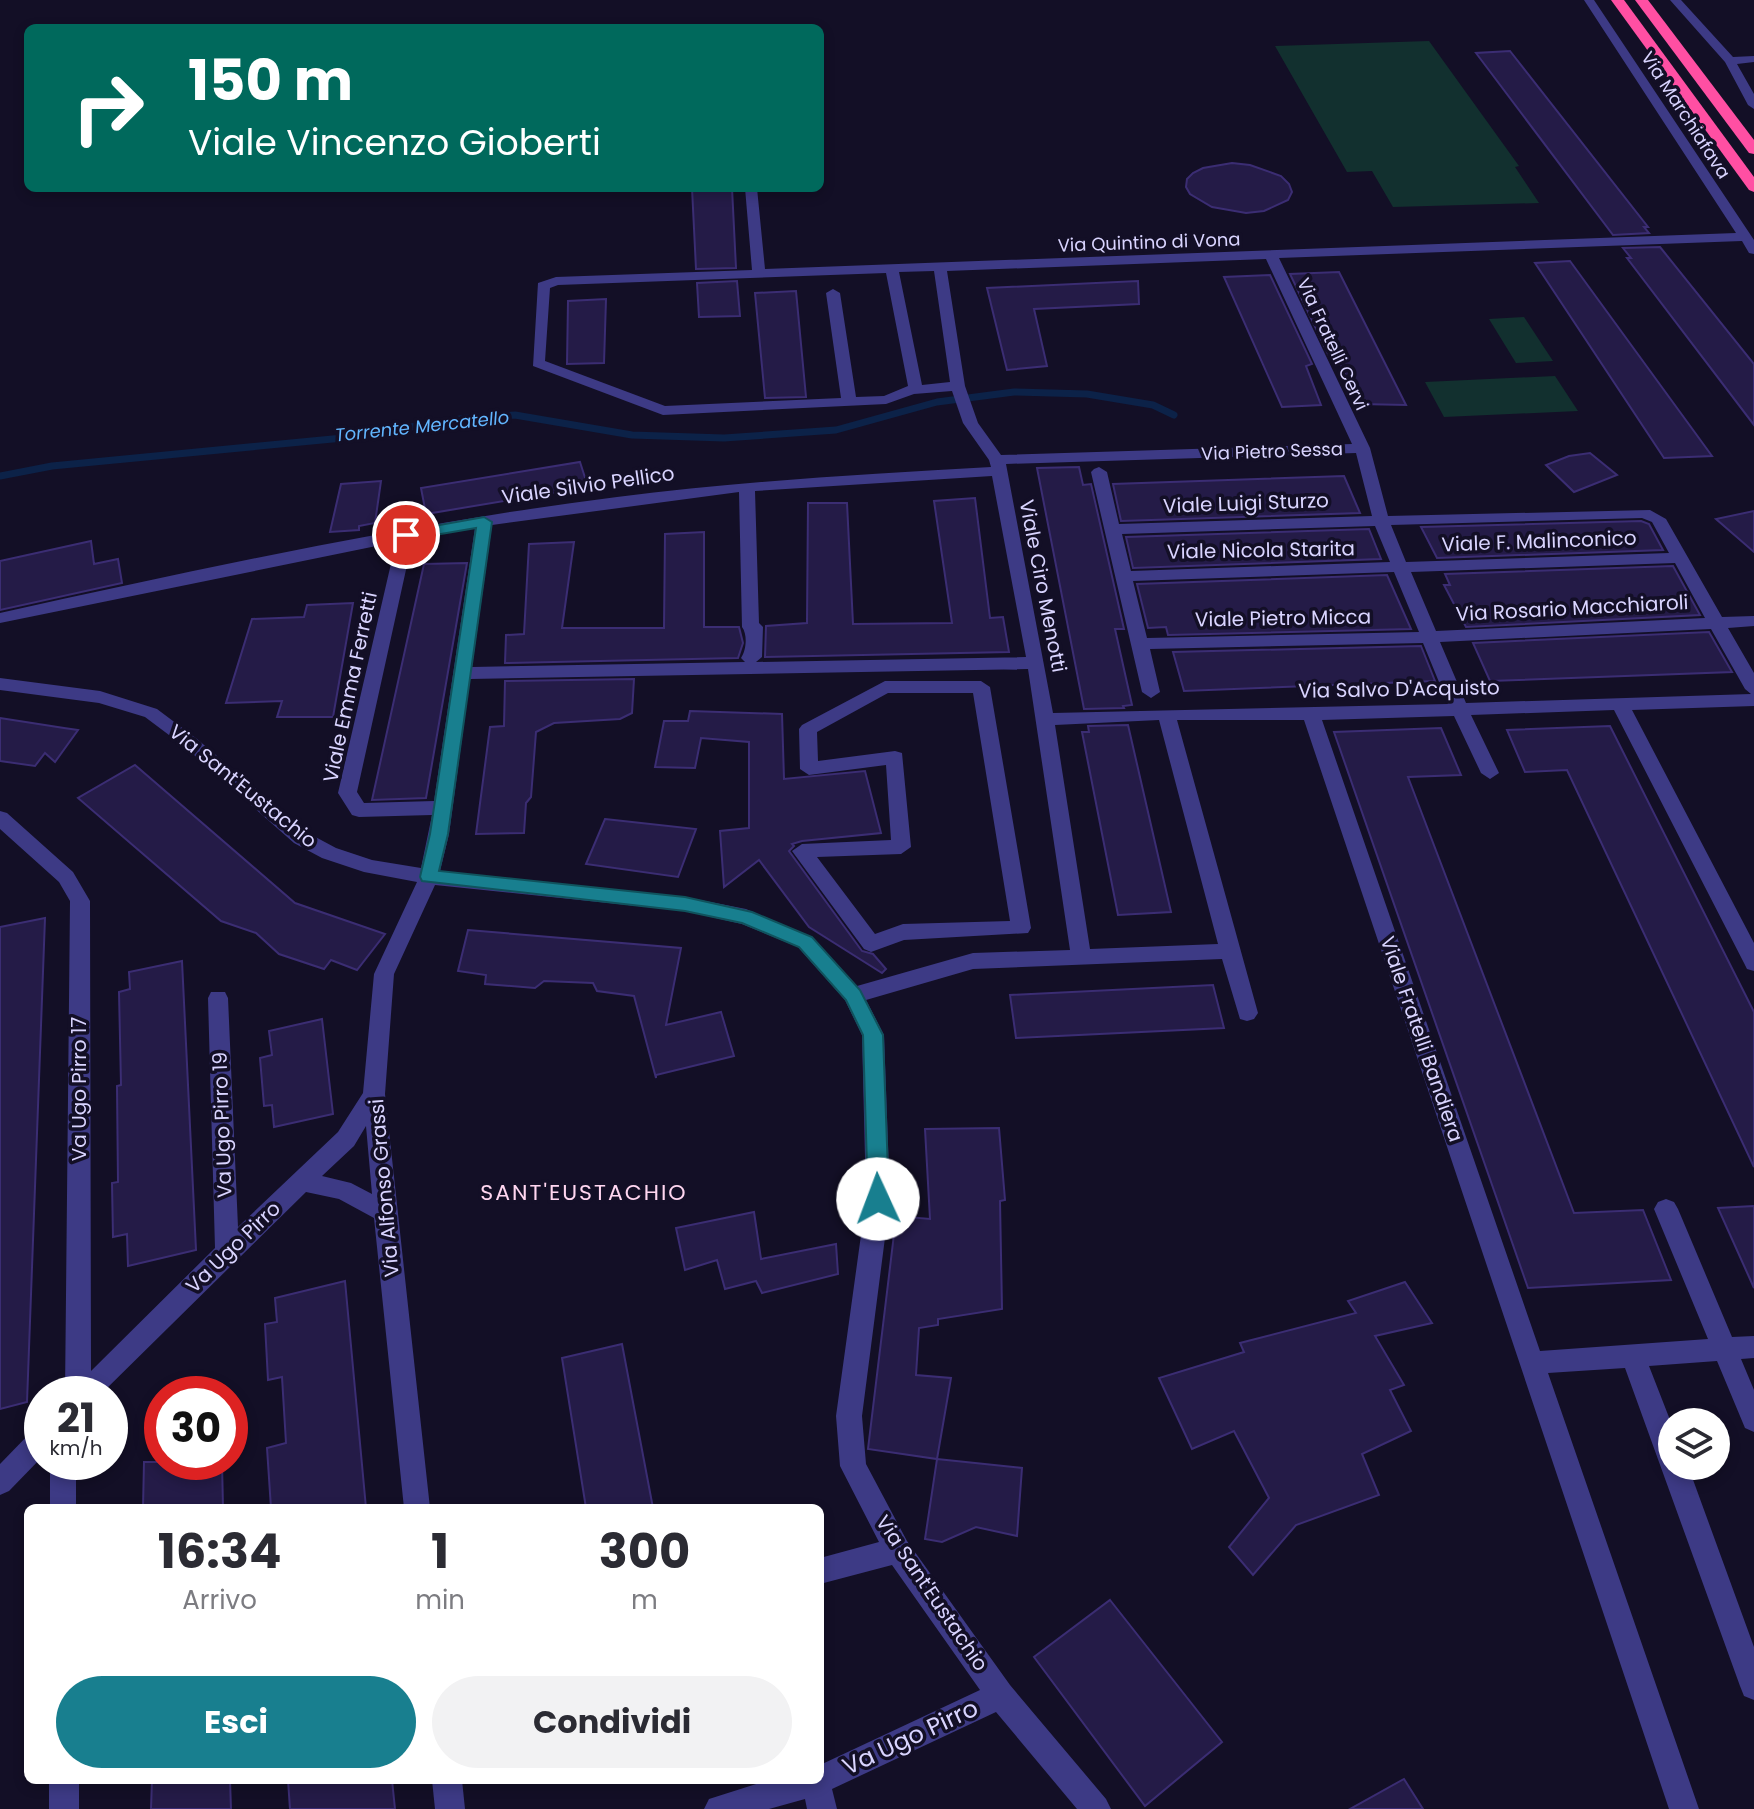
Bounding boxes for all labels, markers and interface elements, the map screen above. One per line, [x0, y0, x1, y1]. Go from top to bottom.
text: 150 m [188, 41, 353, 120]
street label: Via Marchiafava [1635, 46, 1737, 184]
icon: right [56, 56, 160, 160]
text: Viale Vincenzo Gioberti [188, 117, 601, 168]
street label: Via Quintino di Vona [1057, 226, 1241, 258]
street label: Via Fratelli Cervi [1291, 274, 1375, 414]
water label: Torrente Mercatello [334, 404, 510, 448]
street label: Via Pietro Sessa [1201, 436, 1343, 466]
street label: Viale Silvio Pellico [500, 459, 676, 511]
street label: Viale Luigi Sturzo [1163, 486, 1329, 520]
street label: Viale Ciro Menotti [1013, 497, 1073, 675]
pin [372, 501, 440, 569]
icon: arrive [384, 513, 428, 557]
street label: Viale F. Malinconico [1441, 524, 1637, 558]
street label: Viale Nicola Starita [1167, 534, 1355, 566]
street label: Via Rosario Macchiaroli [1455, 588, 1689, 628]
street label: Viale Emma Ferretti [316, 589, 384, 785]
street label: Viale Pietro Micca [1195, 602, 1371, 634]
street label: Via Salvo D'Acquisto [1298, 673, 1500, 705]
street label: Via Sant'Eustachio [163, 718, 323, 854]
street label: Viale Fratelli Bandiera [1374, 932, 1470, 1146]
street label: Va Ugo Pirro 17 [65, 1017, 93, 1161]
street label: Va Ugo Pirro 19 [205, 1052, 239, 1198]
street label: Via Alfonso Grassi [362, 1098, 406, 1278]
position arrow [836, 1157, 920, 1241]
district label: SANT'EUSTACHIO [480, 1177, 688, 1208]
street label: Va Ugo Pirro [179, 1195, 287, 1299]
speed limit sign: 30 [144, 1376, 248, 1480]
text: 21 [57, 1390, 95, 1446]
map controls [1658, 1408, 1730, 1480]
button: layers [1658, 1408, 1730, 1480]
text: km/h [49, 1434, 103, 1462]
street label: Via Sant'Eustachio [869, 1509, 995, 1677]
text: 16:34 [158, 1518, 281, 1585]
text: 1 [431, 1518, 449, 1585]
text: 300 [599, 1518, 690, 1585]
text: Arrivo [182, 1582, 257, 1618]
text: min [415, 1582, 465, 1618]
text: m [631, 1582, 658, 1618]
button: Esci [56, 1676, 416, 1768]
button: Condividi [432, 1676, 792, 1768]
street label: Va Ugo Pirro [837, 1691, 983, 1783]

